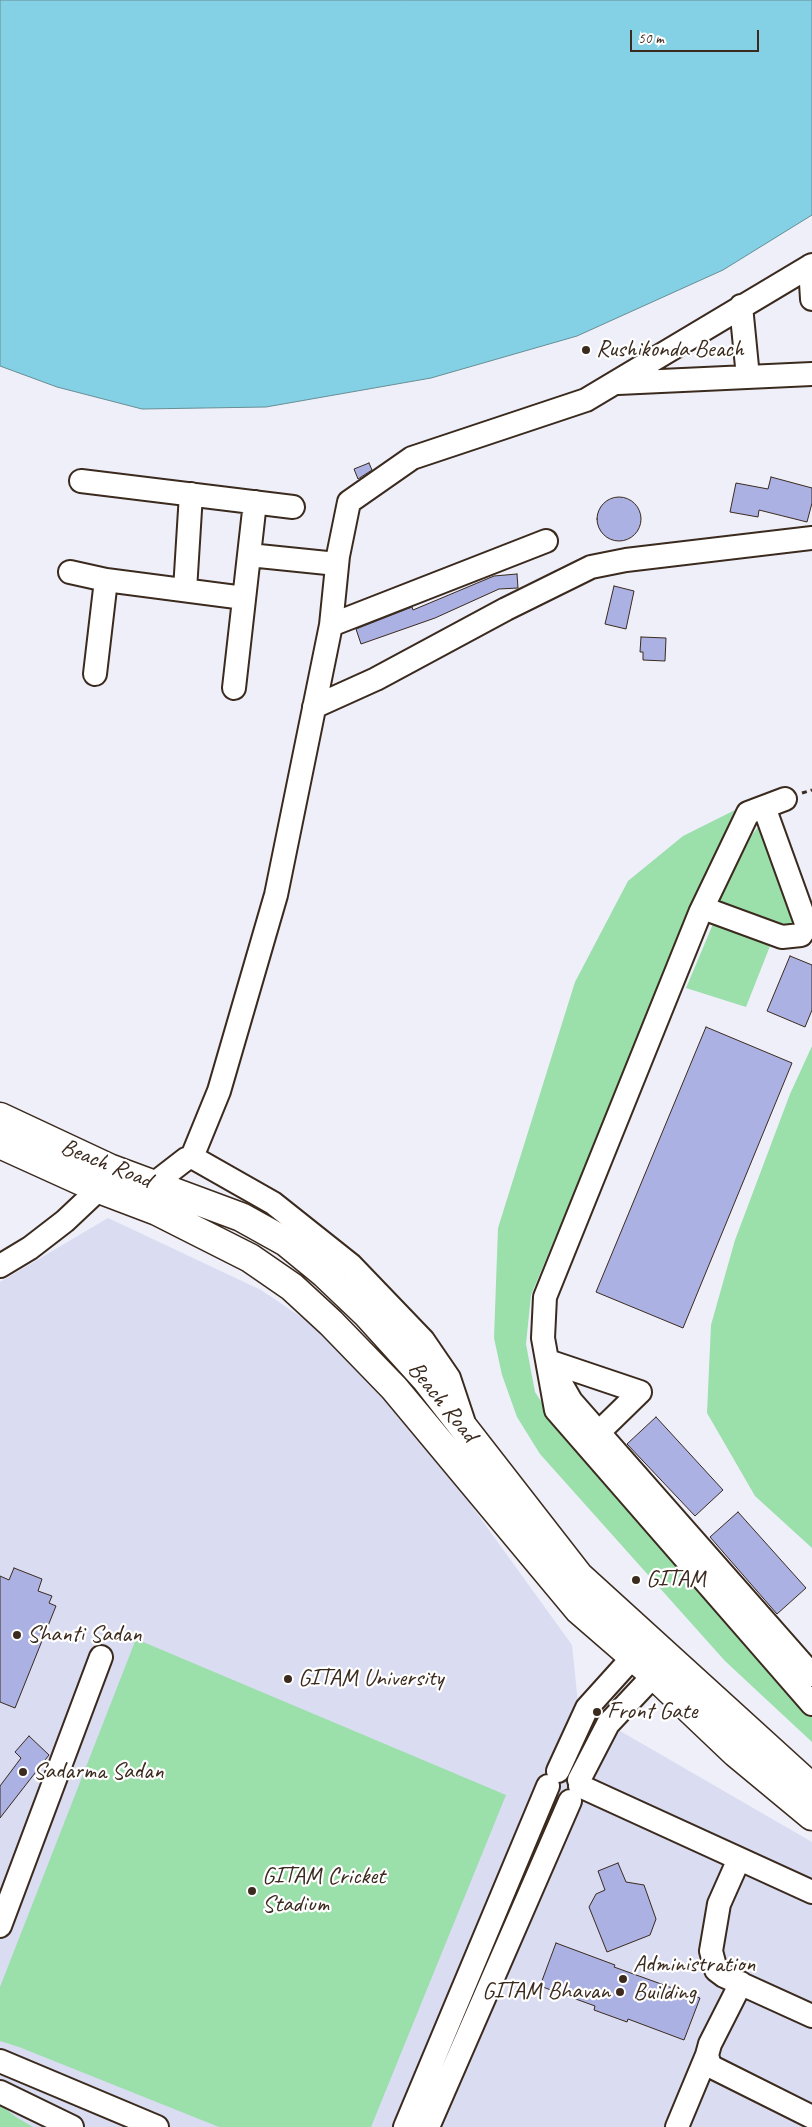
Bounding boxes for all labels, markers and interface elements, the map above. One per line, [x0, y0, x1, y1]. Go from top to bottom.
scale bar [632, 20, 761, 52]
text: 50 m [638, 29, 664, 48]
place label: Rushikonda Beach [596, 336, 744, 364]
marker: Rushikonda Beach [580, 344, 592, 356]
street label: Beach Road [56, 1133, 156, 1195]
street label: Beach Road [401, 1356, 483, 1448]
place label: GITAM [646, 1566, 706, 1594]
marker: GITAM [630, 1574, 642, 1586]
place label: Shanti Sadan [27, 1621, 142, 1649]
marker: Shanti Sadan [11, 1629, 23, 1641]
place label: GITAM University [298, 1665, 444, 1693]
marker: GITAM University [282, 1673, 294, 1685]
place label: Front Gate [607, 1698, 697, 1726]
marker: Front Gate [591, 1706, 603, 1718]
place label: Sadarma Sadan [33, 1758, 163, 1786]
marker: Sadarma Sadan [17, 1766, 29, 1778]
place label: GITAM Cricket Stadium [262, 1863, 385, 1919]
marker: GITAM Cricket Stadium [246, 1885, 258, 1897]
place label: Administration Building [633, 1951, 755, 2007]
marker: Administration Building [617, 1973, 629, 1985]
place label: GITAM Bhavan [482, 1978, 610, 2006]
marker: GITAM Bhavan [614, 1986, 626, 1998]

